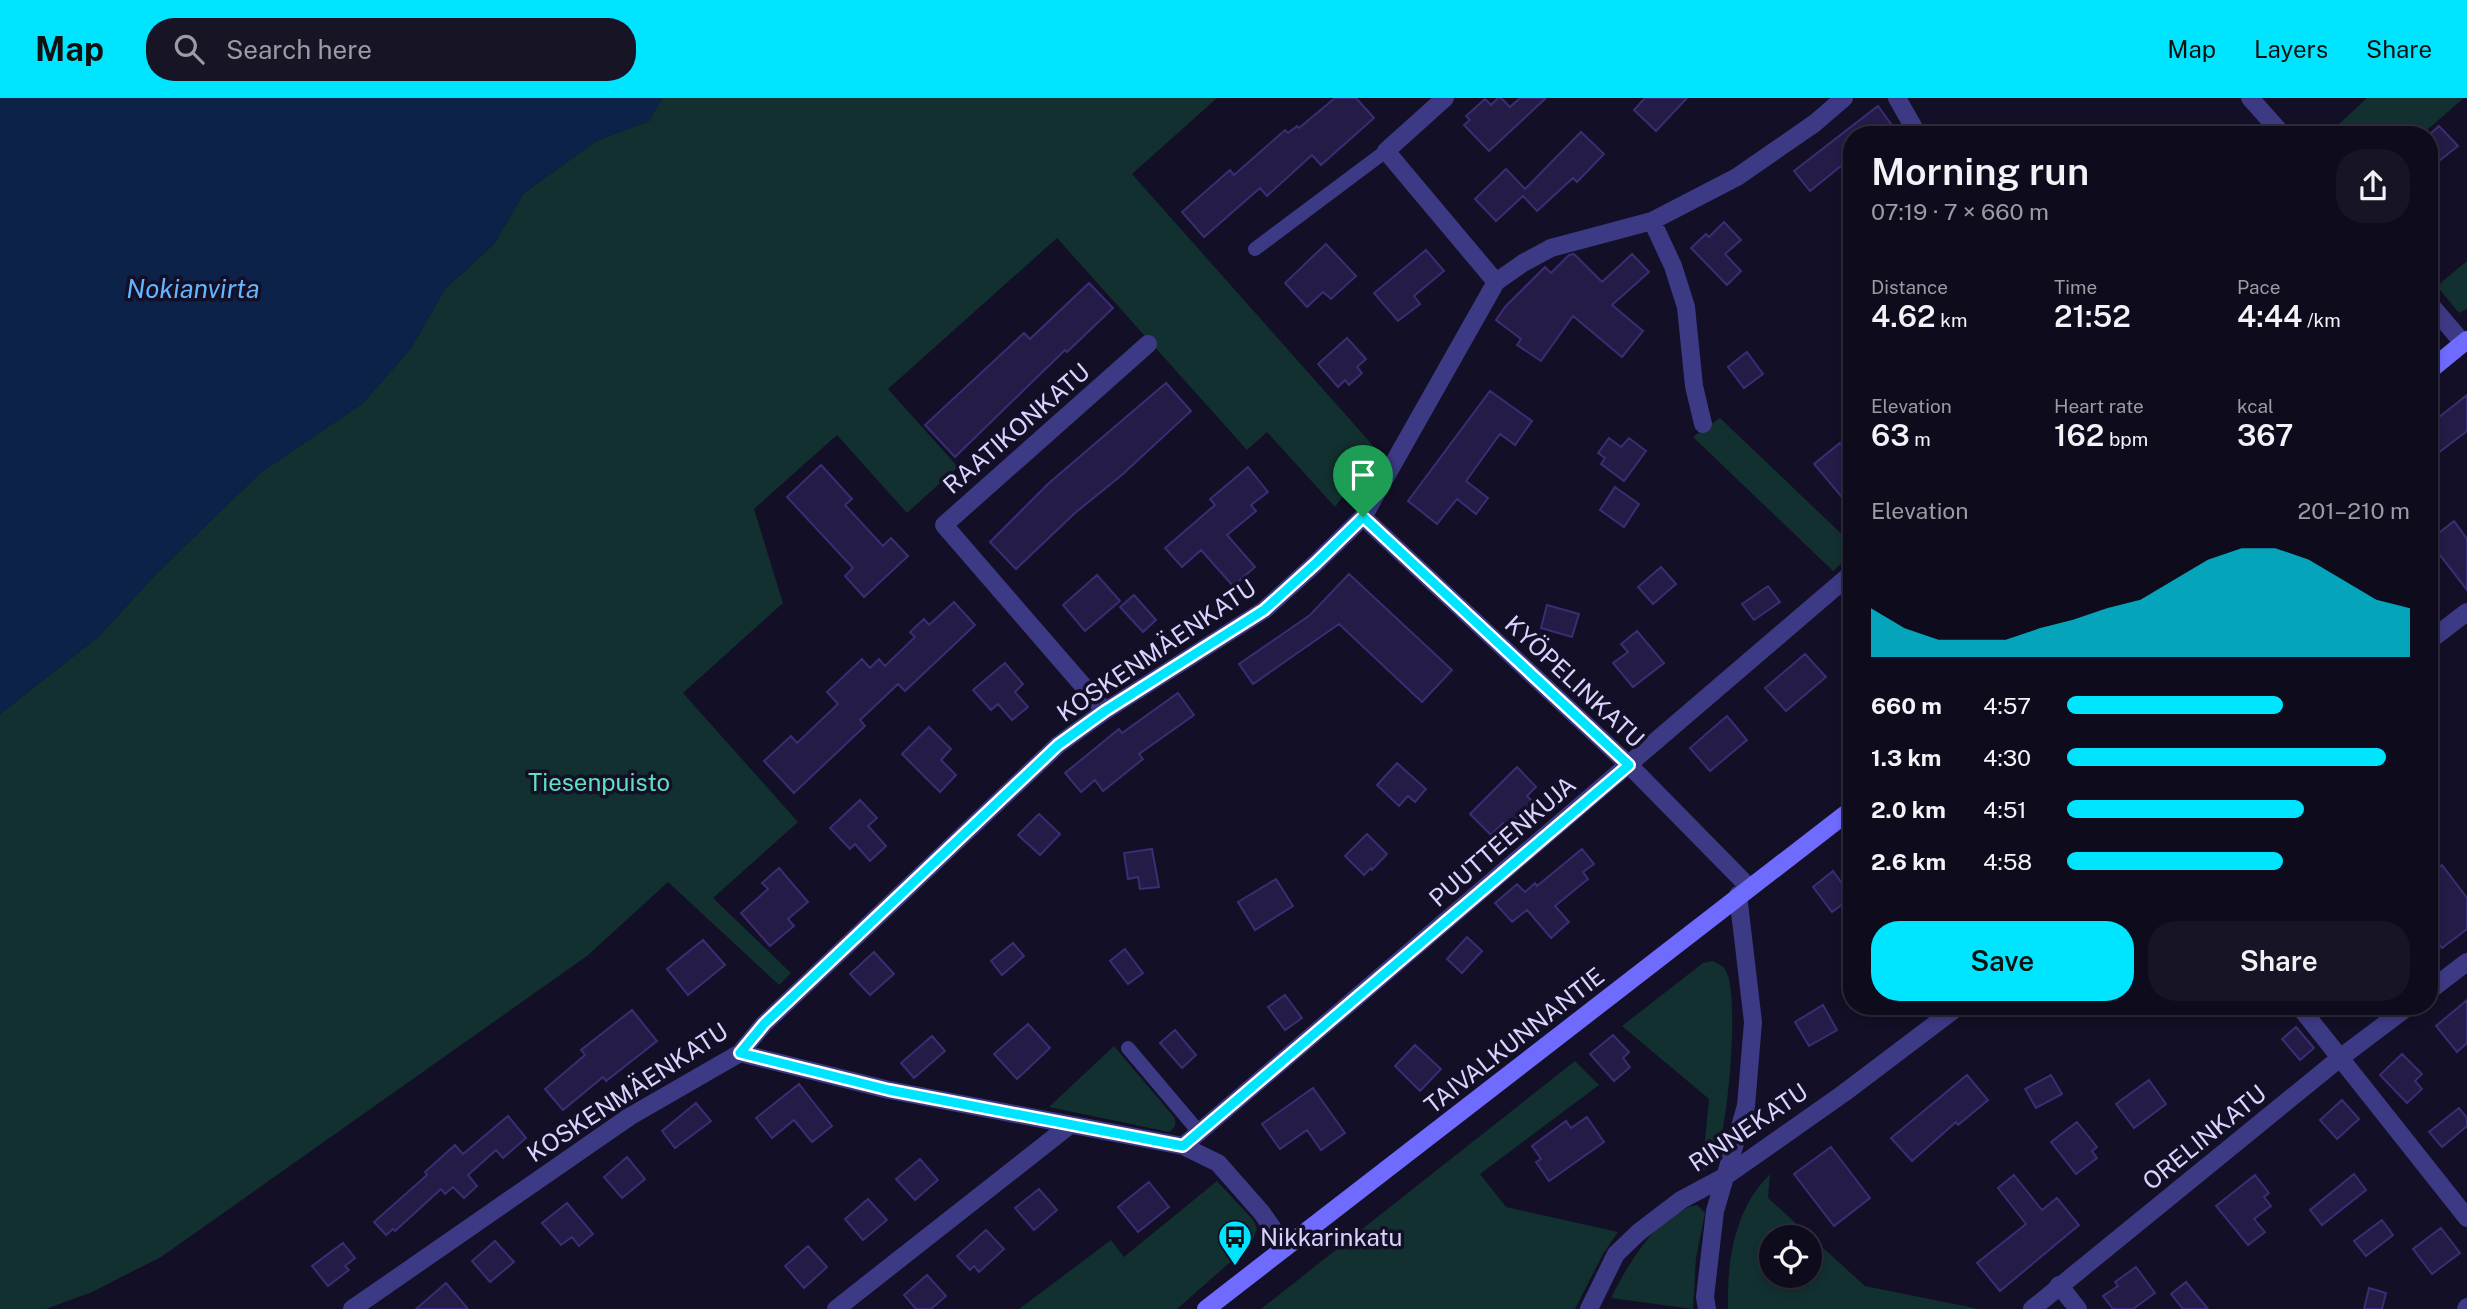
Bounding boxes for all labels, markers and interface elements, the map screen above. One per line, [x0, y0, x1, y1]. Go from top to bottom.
search box [146, 18, 636, 81]
text: Map [35, 30, 104, 68]
icon: search [170, 30, 208, 68]
text: Search here [226, 34, 372, 65]
text: Map [2167, 35, 2216, 63]
text: Layers [2254, 35, 2328, 63]
text: Share [2366, 35, 2432, 63]
text: Morning run [1871, 149, 2089, 194]
button: share [2336, 149, 2410, 223]
text: 07:19 · 7 × 660 m [1871, 198, 2049, 225]
water label: Nokianvirta [126, 273, 260, 304]
text: Distance [1871, 276, 1948, 298]
text: Time [2054, 276, 2097, 298]
text: Pace [2237, 276, 2280, 298]
text: 4.62 [1871, 298, 1936, 334]
text: 21:52 [2054, 298, 2131, 334]
text: 4:44 [2237, 298, 2302, 334]
text: km [1936, 309, 1967, 331]
text: /km [2302, 309, 2341, 331]
street label: RAATIKONKATU [937, 357, 1095, 499]
text: Elevation [1871, 395, 1952, 417]
text: Heart rate [2054, 395, 2144, 417]
text: kcal [2237, 395, 2274, 417]
text: 63 [1871, 417, 1910, 453]
text: 162 [2054, 417, 2104, 453]
text: 367 [2237, 417, 2294, 453]
text: m [1910, 428, 1931, 450]
text: bpm [2104, 428, 2148, 450]
pin [1333, 445, 1393, 517]
icon: arrive [1344, 456, 1382, 494]
text: Elevation [1871, 497, 1969, 524]
text: 201–210 m [2297, 497, 2410, 524]
street label: KOSKENMÄENKATU [1051, 573, 1261, 727]
street label: KYÖPELINKATU [1500, 609, 1651, 753]
text: 660 m [1871, 692, 1942, 719]
text: 4:57 [1983, 692, 2031, 719]
text: 1.3 km [1871, 744, 1941, 771]
text: 4:30 [1983, 744, 2031, 771]
park label: Tiesenpuisto [528, 768, 670, 796]
street label: PUUTTEENKUJA [1423, 770, 1581, 912]
text: 2.0 km [1871, 796, 1946, 823]
text: 4:51 [1983, 796, 2027, 823]
text: 2.6 km [1871, 848, 1946, 875]
text: 4:58 [1983, 848, 2032, 875]
button: Save [1871, 921, 2134, 1001]
button: Share [2148, 921, 2410, 1001]
street label: TAIVALKUNNANTIE [1419, 961, 1609, 1119]
street label: KOSKENMÄENKATU [521, 1017, 733, 1167]
street label: RINNEKATU [1683, 1077, 1813, 1177]
street label: ORELINKATU [2137, 1079, 2271, 1195]
bus stop icon: Nikkarinkatu [1216, 1218, 1254, 1267]
place label: Nikkarinkatu [1260, 1223, 1402, 1251]
map controls [1759, 1225, 1822, 1288]
button: locate [1759, 1225, 1822, 1288]

